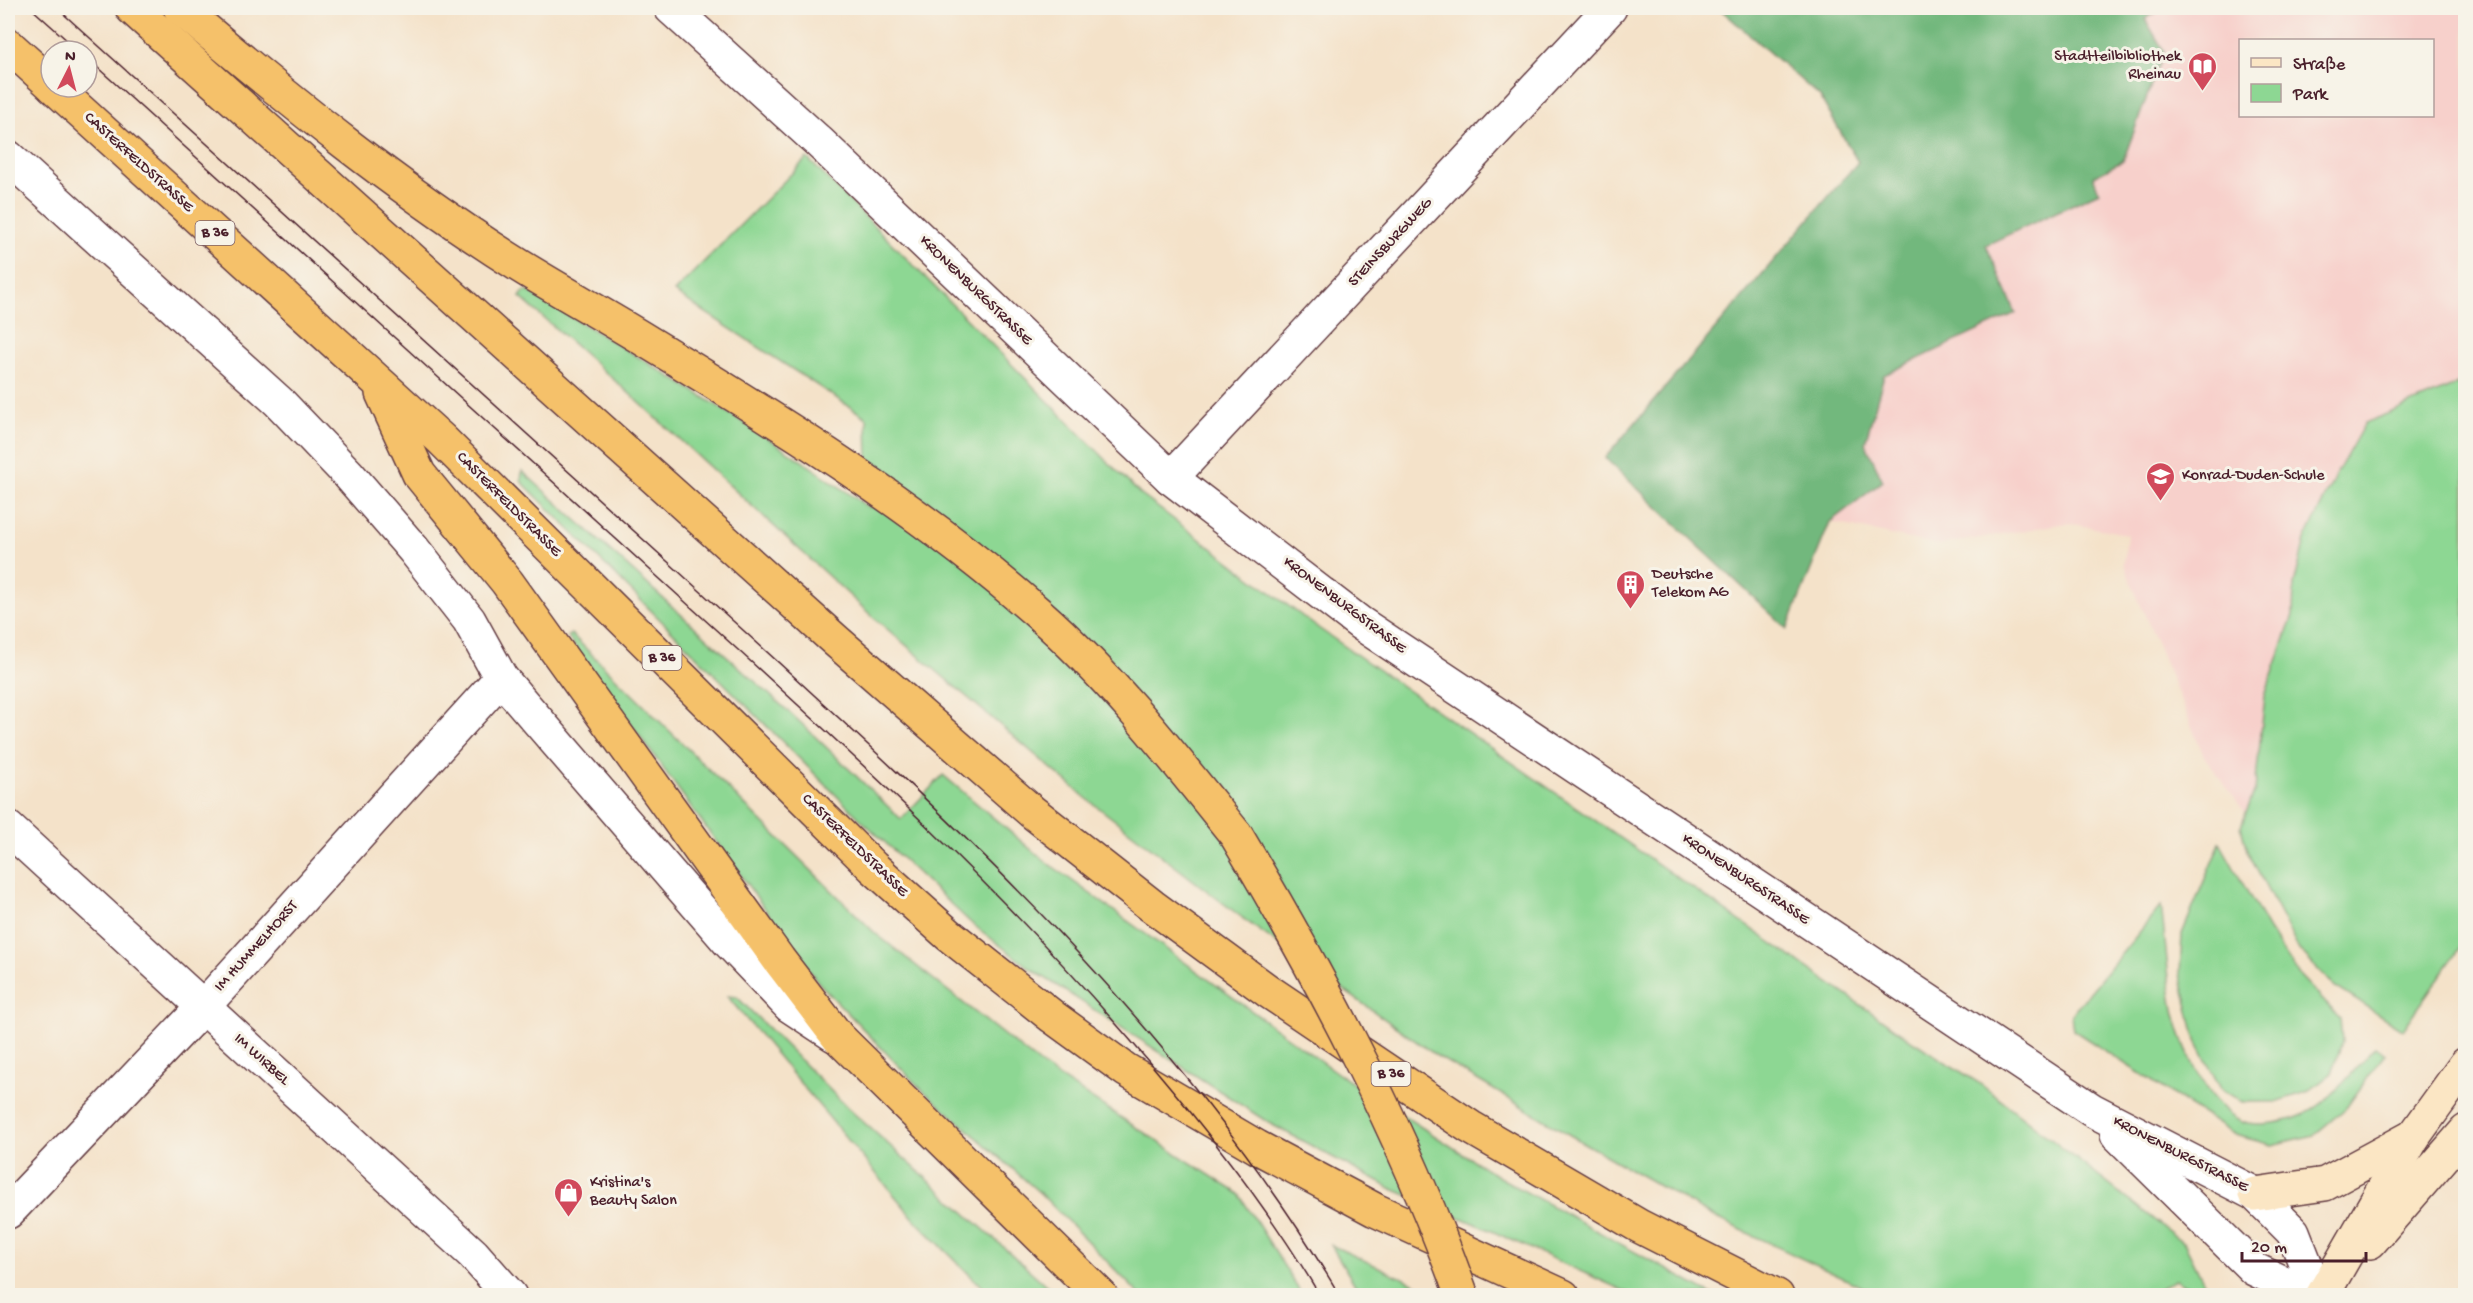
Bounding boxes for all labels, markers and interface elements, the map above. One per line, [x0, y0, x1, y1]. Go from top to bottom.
north arrow [39, 39, 99, 99]
legend [2239, 39, 2434, 117]
text: N [64, 48, 77, 68]
place label: Stadtteilbibliothek Rheinau [2054, 48, 2183, 85]
library icon: Stadtteilbibliothek Rheinau [2186, 50, 2218, 92]
text: Straße [2293, 55, 2346, 76]
text: Park [2292, 85, 2329, 106]
street label: CASTERFELDSTRASSE [79, 109, 197, 218]
street label: STEINSBURGWEG [1345, 194, 1438, 291]
road number: B 36 [196, 221, 234, 245]
street label: KRONENBURGSTRASSE [915, 232, 1036, 351]
street label: CASTERFELDSTRASSE [452, 449, 565, 562]
school or university icon: Konrad-Duden-Schule [2145, 460, 2177, 502]
place label: Konrad-Duden-Schule [2182, 467, 2325, 486]
street label: KRONENBURGSTRASSE [1278, 553, 1410, 659]
place label: Deutsche Telekom AG [1651, 566, 1729, 603]
building icon: Deutsche Telekom AG [1615, 568, 1647, 610]
road number: B 36 [642, 646, 682, 670]
street label: CASTERFELDSTRASSE [797, 790, 912, 902]
street label: KRONENBURGSTRASSE [1678, 830, 1813, 930]
street label: IM HUMMELHORST [211, 897, 303, 996]
street label: IM WIRBEL [229, 1030, 294, 1091]
road number: B 36 [1372, 1062, 1410, 1086]
street label: KRONENBURGSTRASSE [2109, 1113, 2252, 1198]
place label: Kristina's Beauty Salon [589, 1174, 677, 1211]
shop icon: Kristina's Beauty Salon [553, 1176, 585, 1218]
scale bar [2242, 1225, 2366, 1263]
text: 20 m [2251, 1238, 2287, 1259]

